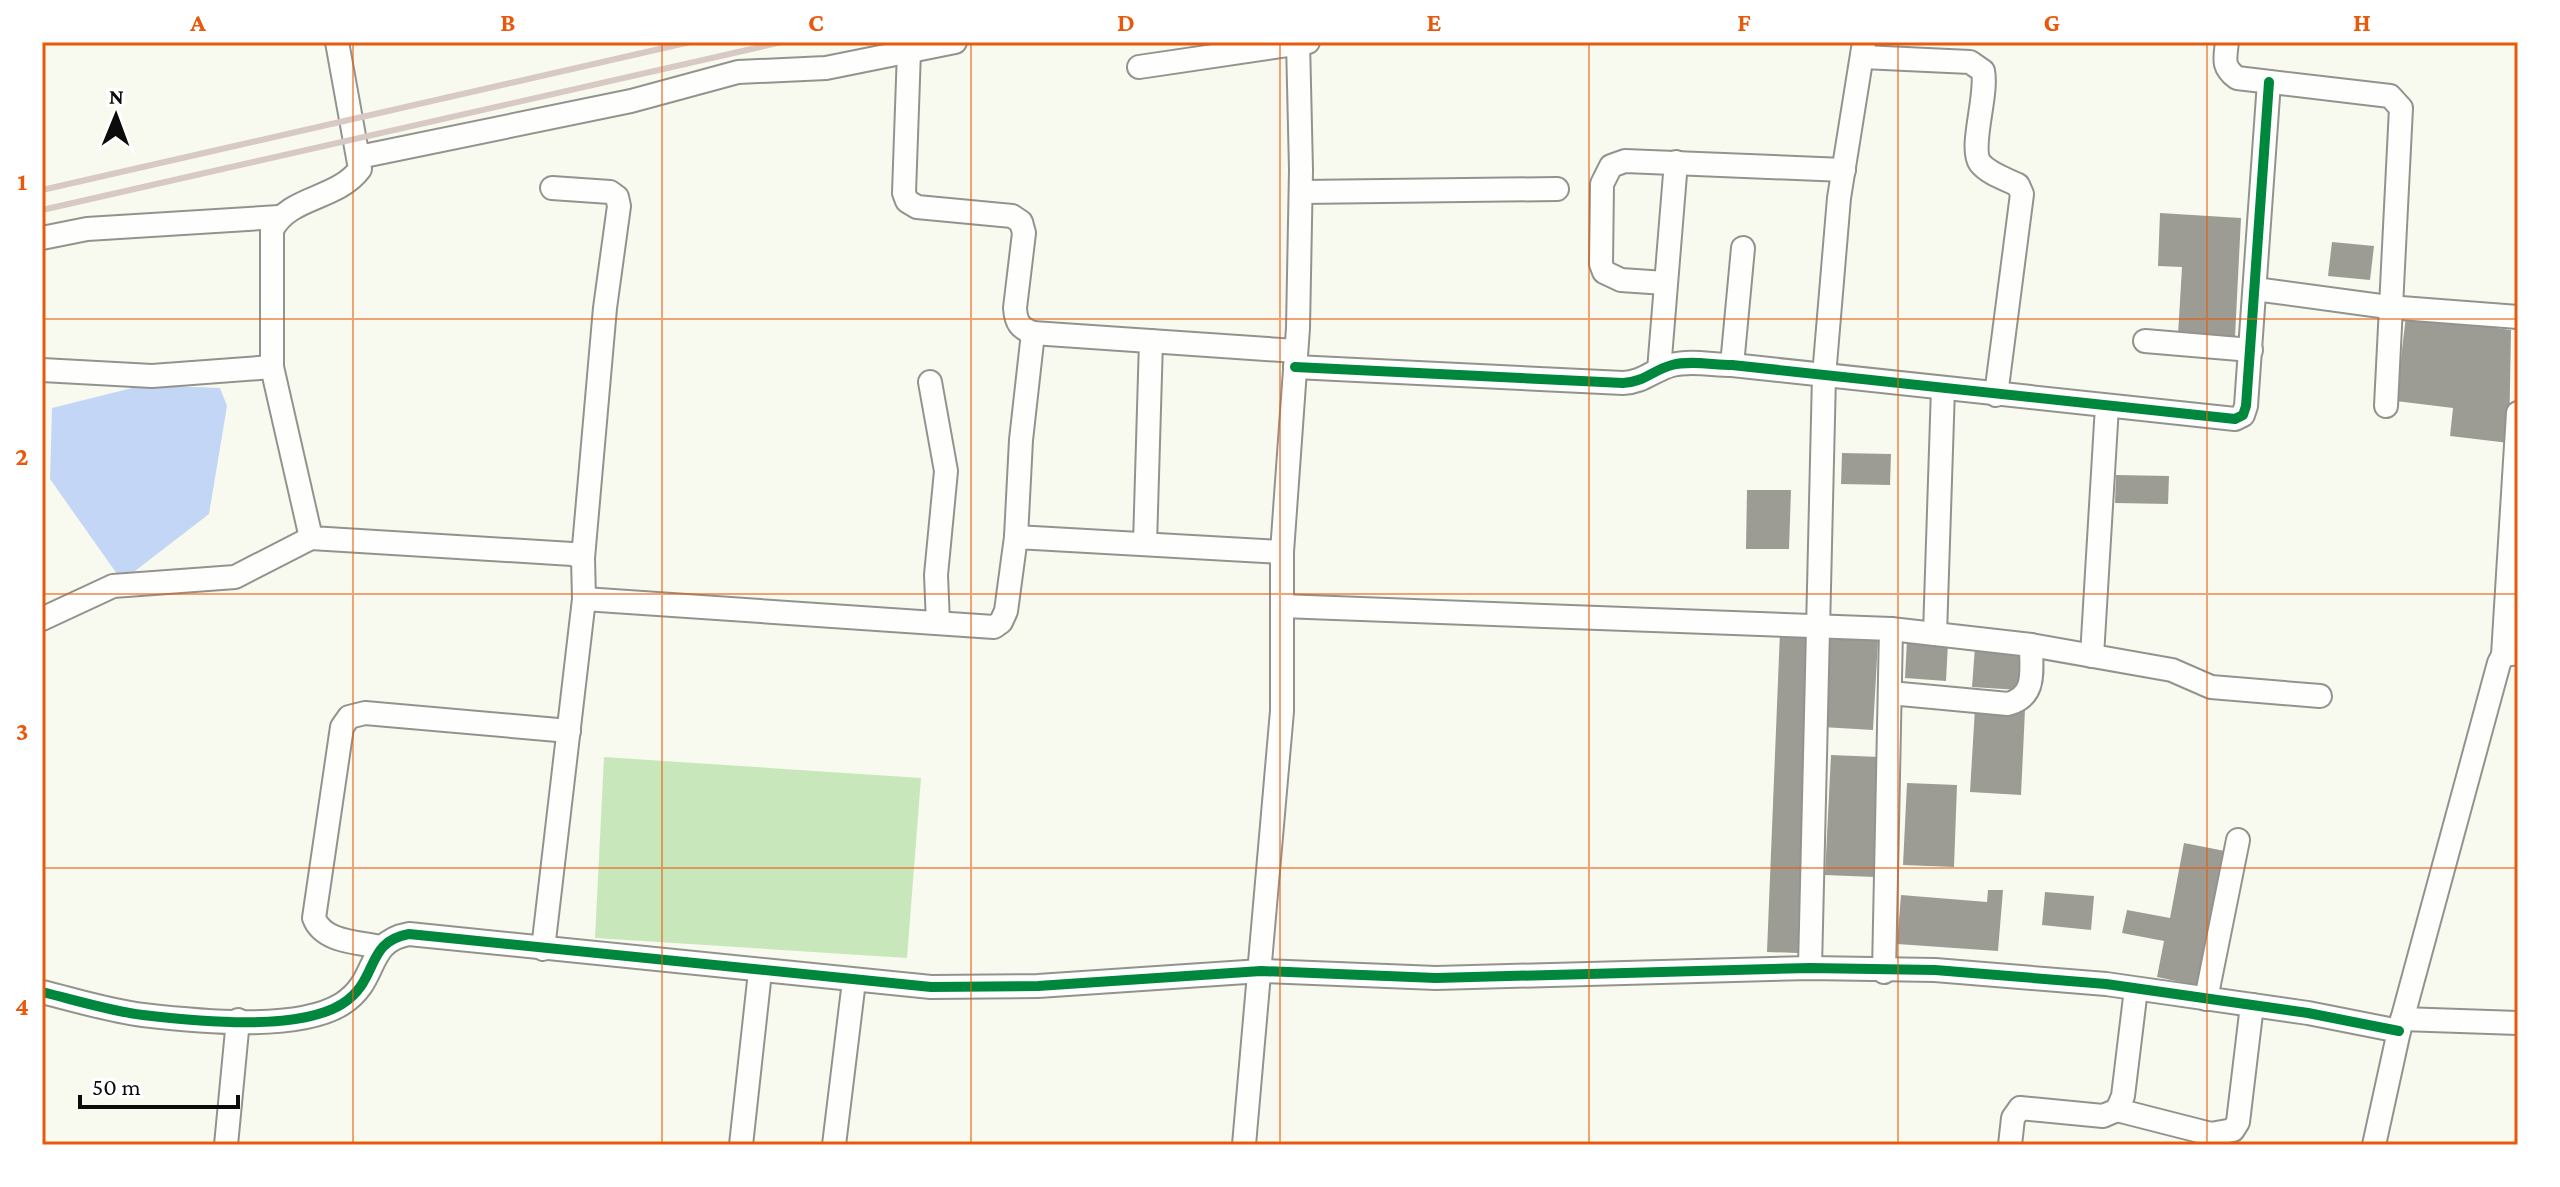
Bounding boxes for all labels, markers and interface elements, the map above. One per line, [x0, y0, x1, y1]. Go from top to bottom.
text: A [189, 8, 206, 37]
text: B [500, 8, 516, 37]
text: C [808, 8, 824, 37]
text: D [1117, 8, 1135, 37]
text: E [1427, 8, 1442, 37]
text: F [1737, 8, 1751, 37]
text: G [2044, 8, 2060, 37]
text: H [2353, 8, 2371, 37]
north arrow [76, 76, 156, 156]
text: N [109, 84, 124, 109]
text: 1 [17, 167, 27, 196]
text: 2 [15, 442, 29, 471]
text: 3 [16, 717, 28, 746]
text: 4 [15, 992, 29, 1021]
scale bar [80, 1059, 238, 1109]
text: 50 m [92, 1073, 141, 1100]

